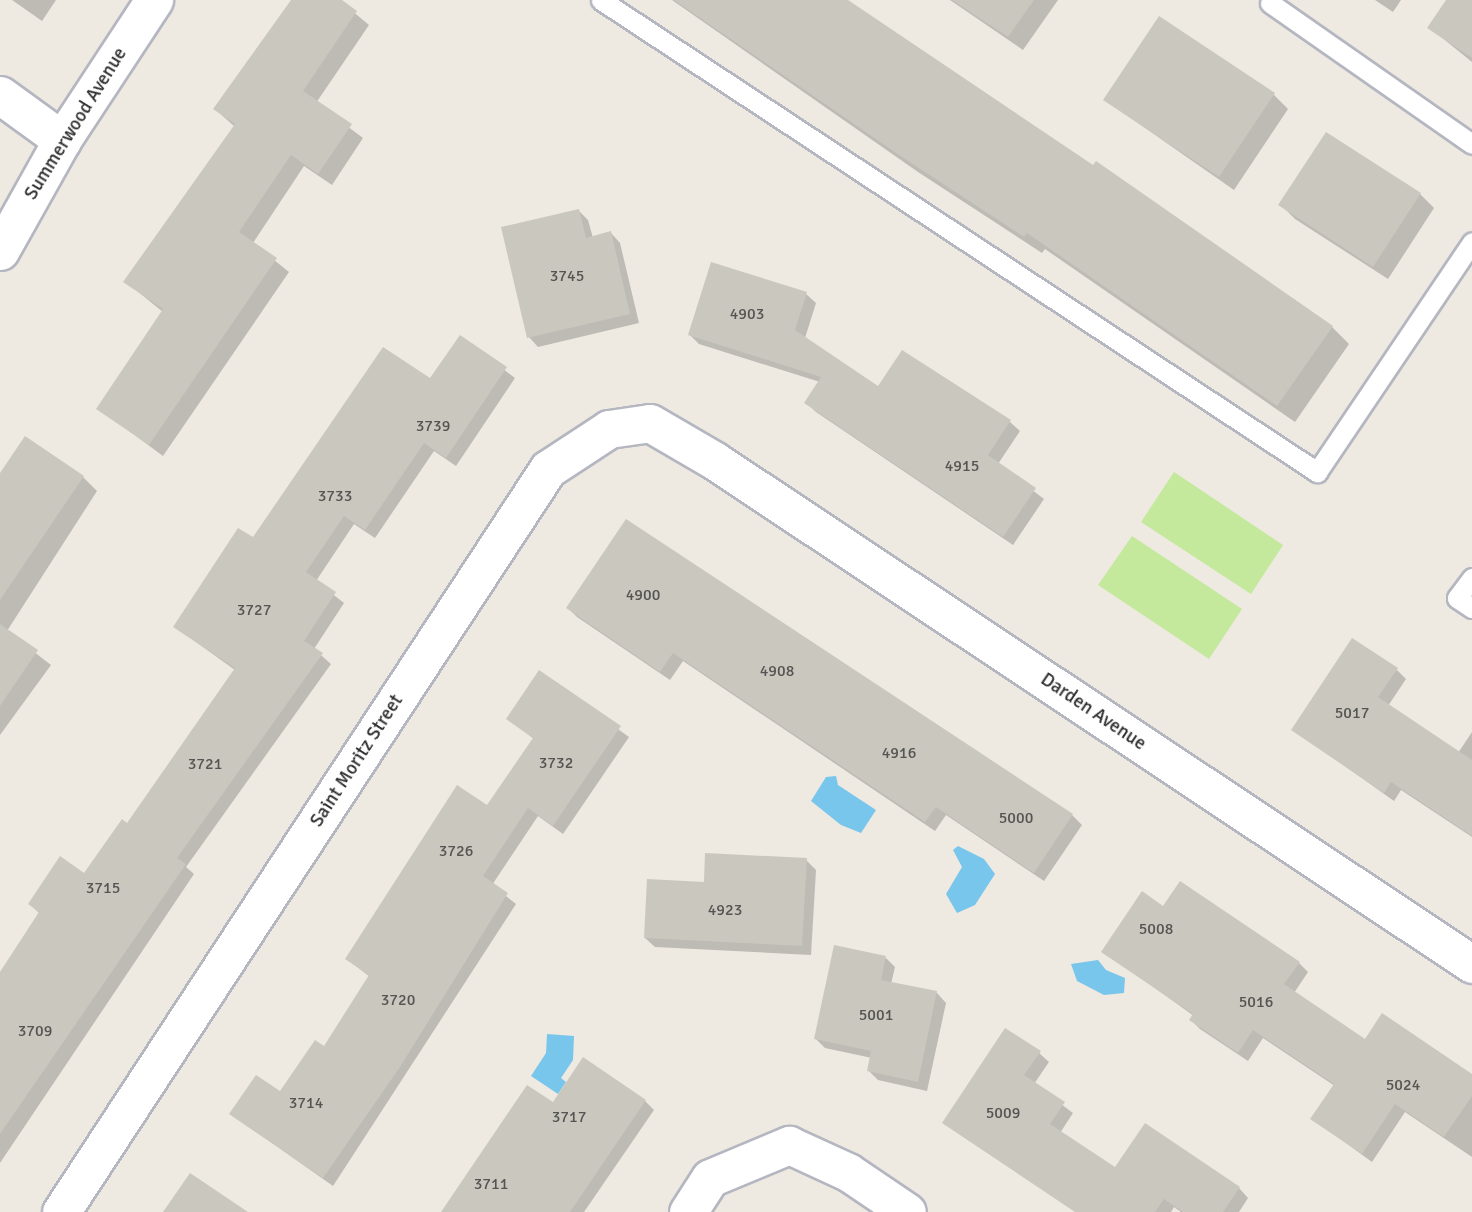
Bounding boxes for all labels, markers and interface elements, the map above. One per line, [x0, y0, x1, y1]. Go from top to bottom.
street label: Summerwood Avenue [20, 44, 132, 204]
house number: 3745 [550, 266, 584, 286]
house number: 4903 [730, 304, 764, 324]
house number: 3739 [416, 416, 450, 436]
house number: 4915 [945, 456, 979, 476]
house number: 3733 [318, 486, 352, 506]
house number: 4900 [626, 585, 660, 605]
house number: 3727 [237, 600, 271, 620]
house number: 4908 [760, 661, 794, 681]
street label: Darden Avenue [1036, 668, 1150, 756]
street label: Saint Moritz Street [306, 691, 408, 831]
house number: 5017 [1335, 703, 1369, 723]
house number: 4916 [882, 743, 916, 763]
house number: 3732 [539, 753, 573, 773]
house number: 3721 [188, 754, 222, 774]
house number: 5000 [999, 808, 1033, 828]
house number: 3726 [439, 841, 473, 861]
house number: 3715 [86, 878, 120, 898]
house number: 4923 [708, 900, 742, 920]
house number: 5008 [1139, 919, 1173, 939]
house number: 3720 [381, 990, 415, 1010]
house number: 5016 [1239, 992, 1273, 1012]
house number: 5001 [859, 1005, 893, 1025]
house number: 3709 [18, 1021, 52, 1041]
house number: 5024 [1386, 1075, 1420, 1095]
house number: 3714 [289, 1093, 323, 1113]
house number: 5009 [986, 1103, 1020, 1123]
house number: 3717 [552, 1107, 586, 1127]
house number: 3711 [474, 1174, 508, 1194]

